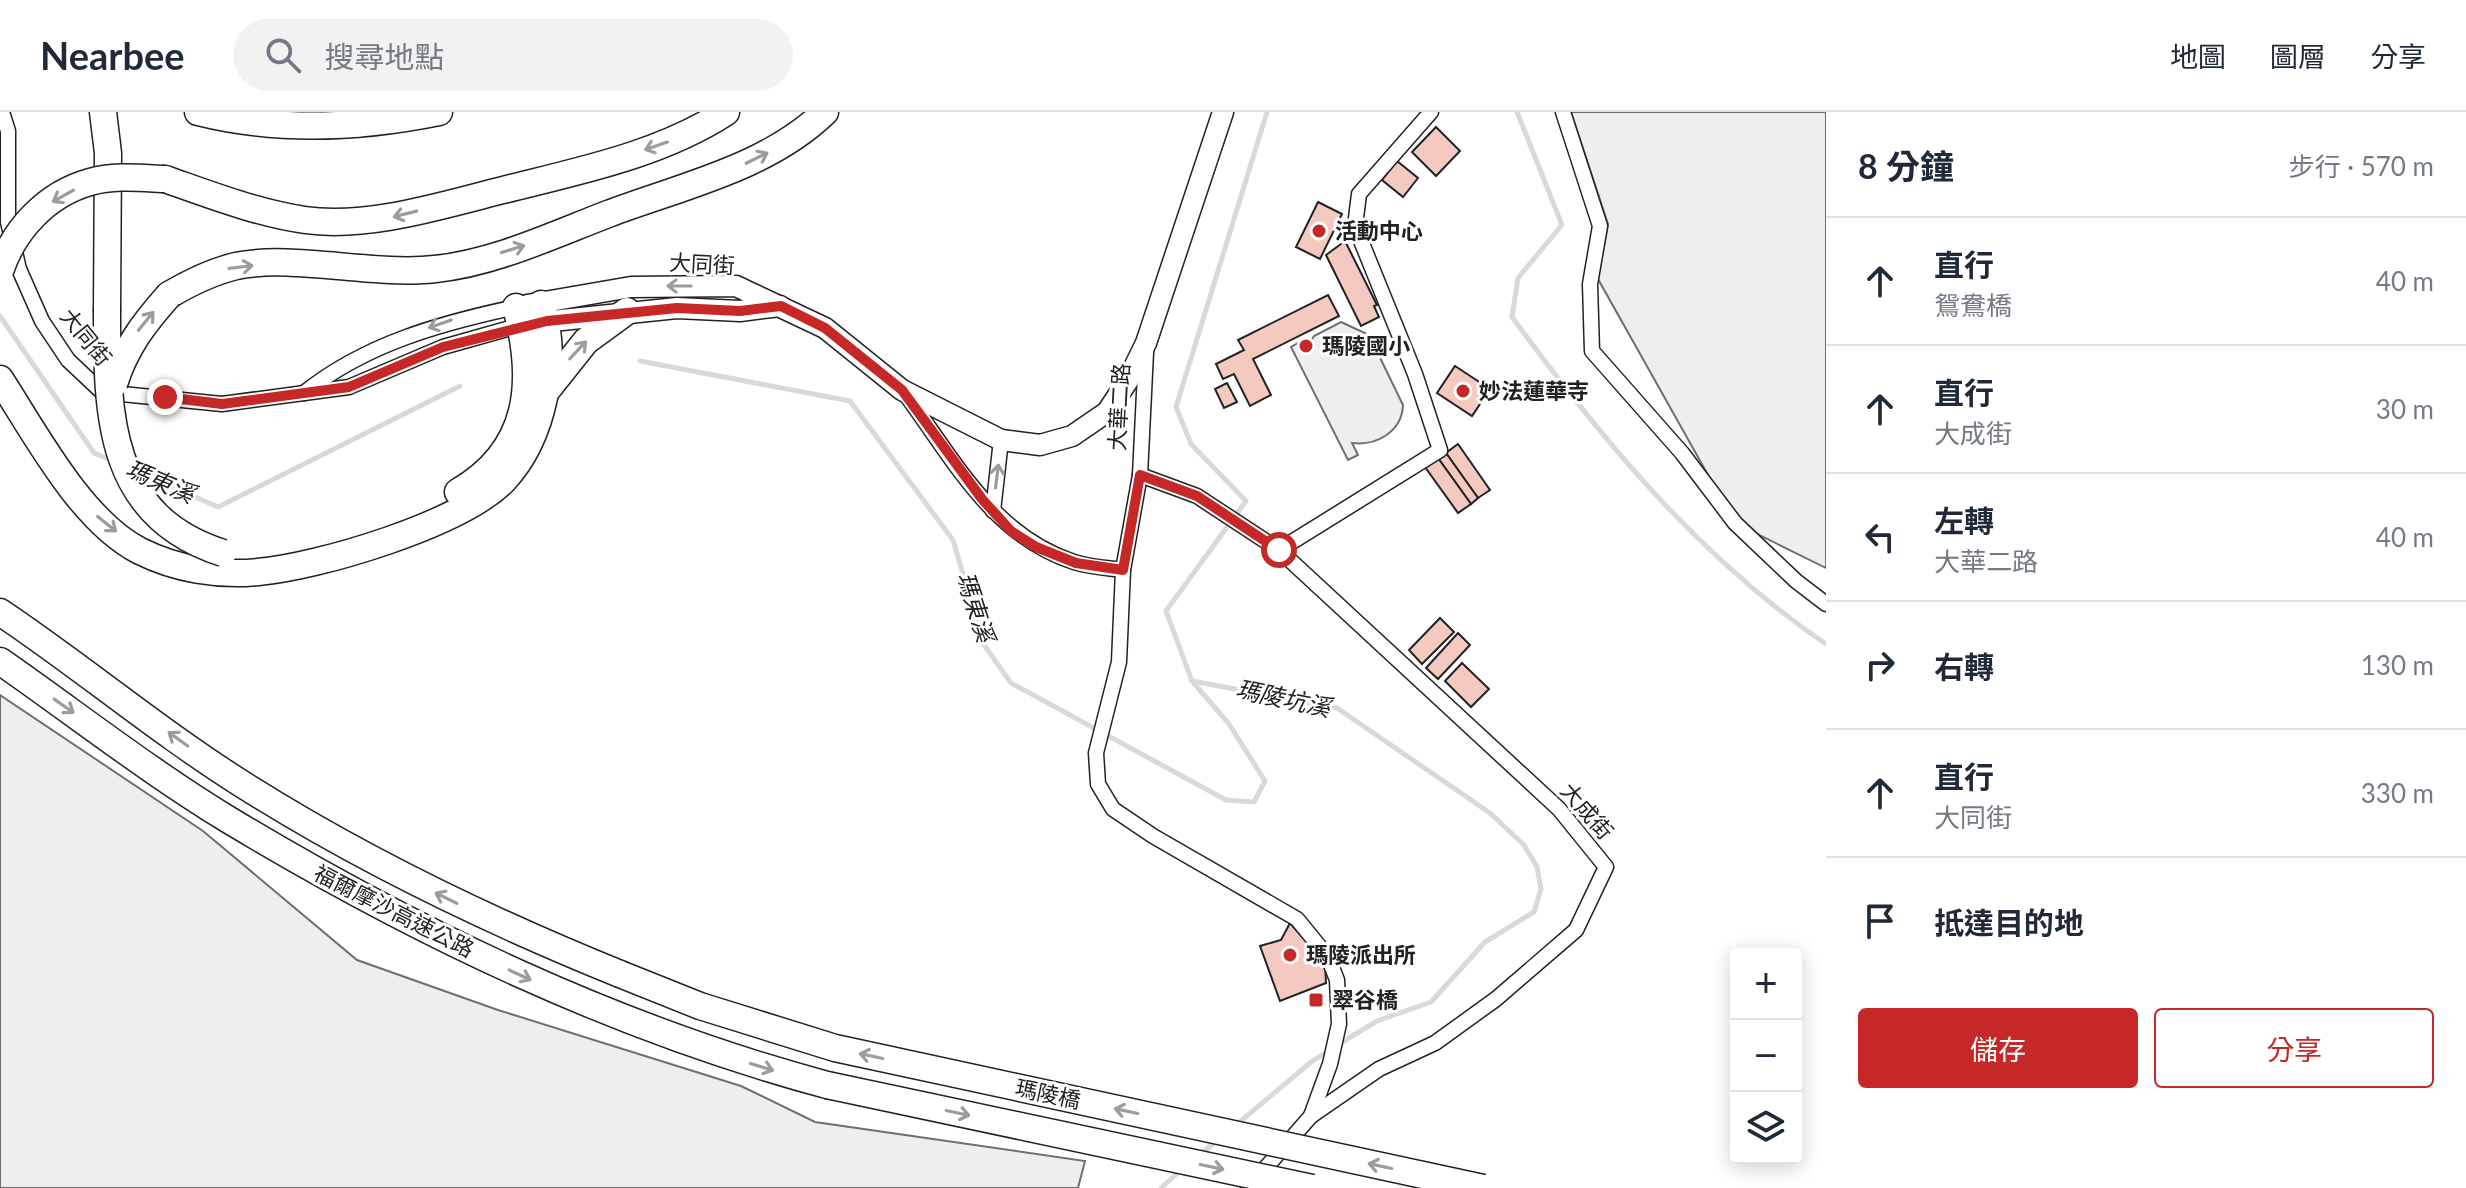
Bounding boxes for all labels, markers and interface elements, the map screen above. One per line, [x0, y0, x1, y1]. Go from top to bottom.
search box [233, 19, 793, 91]
text: Nearbee [40, 32, 185, 78]
icon: search [261, 33, 305, 77]
text: 搜尋地點 [325, 38, 445, 74]
text: 地圖 [2170, 39, 2226, 73]
text: 圖層 [2270, 39, 2326, 73]
text: 分享 [2370, 39, 2426, 73]
one-way arrow [644, 140, 669, 154]
text: 8 分鐘 [1858, 145, 1954, 186]
one-way arrow [744, 150, 768, 165]
text: 步行 · 570 m [2289, 150, 2434, 182]
one-way arrow [52, 188, 75, 204]
one-way arrow [393, 208, 419, 223]
place label: 活動中心 [1335, 217, 1423, 244]
marker: 活動中心 [1310, 222, 1328, 240]
one-way arrow [500, 241, 526, 256]
text: 直行 [1934, 246, 1994, 282]
street label: 大同街 [668, 248, 736, 279]
one-way arrow [228, 259, 253, 274]
icon: ahead [1858, 259, 1902, 303]
text: 40 m [2376, 265, 2434, 297]
one-way arrow [666, 278, 693, 293]
text: 鴛鴦橋 [1934, 289, 2012, 321]
street label: 大同街 [55, 303, 118, 371]
one-way arrow [137, 311, 155, 332]
one-way arrow [428, 318, 453, 333]
place label: 瑪陵國小 [1322, 332, 1410, 359]
marker: 瑪陵國小 [1297, 337, 1315, 355]
one-way arrow [569, 340, 588, 360]
street label: 大華二路 [1103, 362, 1134, 452]
text: 直行 [1934, 374, 1994, 410]
place label: 妙法蓮華寺 [1479, 377, 1589, 404]
route end [147, 379, 183, 415]
marker: 妙法蓮華寺 [1454, 382, 1472, 400]
icon: ahead [1858, 387, 1902, 431]
text: 30 m [2376, 393, 2434, 425]
text: 大成街 [1934, 417, 2012, 449]
water label: 瑪東溪 [122, 453, 202, 509]
one-way arrow [989, 463, 1004, 489]
text: 左轉 [1934, 502, 1994, 538]
icon: left [1858, 515, 1902, 559]
one-way arrow [96, 516, 117, 533]
text: 40 m [2376, 521, 2434, 553]
route start [1261, 532, 1297, 568]
text: 大華二路 [1934, 545, 2038, 577]
water label: 瑪東溪 [952, 568, 1002, 648]
icon: right [1858, 643, 1902, 687]
text: 右轉 [1934, 648, 1994, 684]
text: 130 m [2361, 649, 2434, 681]
water label: 瑪陵坑溪 [1233, 673, 1336, 722]
one-way arrow [52, 698, 74, 714]
one-way arrow [168, 731, 189, 748]
text: 直行 [1934, 758, 1994, 794]
icon: ahead [1858, 771, 1902, 815]
street label: 大成街 [1556, 777, 1619, 844]
text: 330 m [2361, 777, 2434, 809]
text: 大同街 [1934, 801, 2012, 833]
street label: 福爾摩沙高速公路 [310, 859, 479, 963]
one-way arrow [434, 890, 458, 905]
icon: arrive [1858, 899, 1902, 943]
text: 抵達目的地 [1934, 904, 2084, 940]
place label: 瑪陵派出所 [1306, 941, 1416, 968]
marker: 瑪陵派出所 [1281, 946, 1299, 964]
map controls [1730, 948, 1802, 1164]
button: + [1730, 948, 1802, 1020]
one-way arrow [507, 968, 531, 983]
place label: 翠谷橋 [1332, 986, 1398, 1013]
marker: 翠谷橋 [1307, 991, 1325, 1009]
button: 儲存 [1858, 1008, 2138, 1088]
button: 分享 [2154, 1008, 2434, 1088]
button: − [1730, 1020, 1802, 1092]
one-way arrow [859, 1048, 885, 1063]
one-way arrow [749, 1060, 775, 1075]
street label: 瑪陵橋 [1013, 1073, 1083, 1114]
button: layers [1730, 1092, 1802, 1164]
one-way arrow [1113, 1103, 1139, 1118]
one-way arrow [944, 1106, 970, 1121]
one-way arrow [1367, 1158, 1393, 1173]
one-way arrow [1199, 1160, 1224, 1175]

